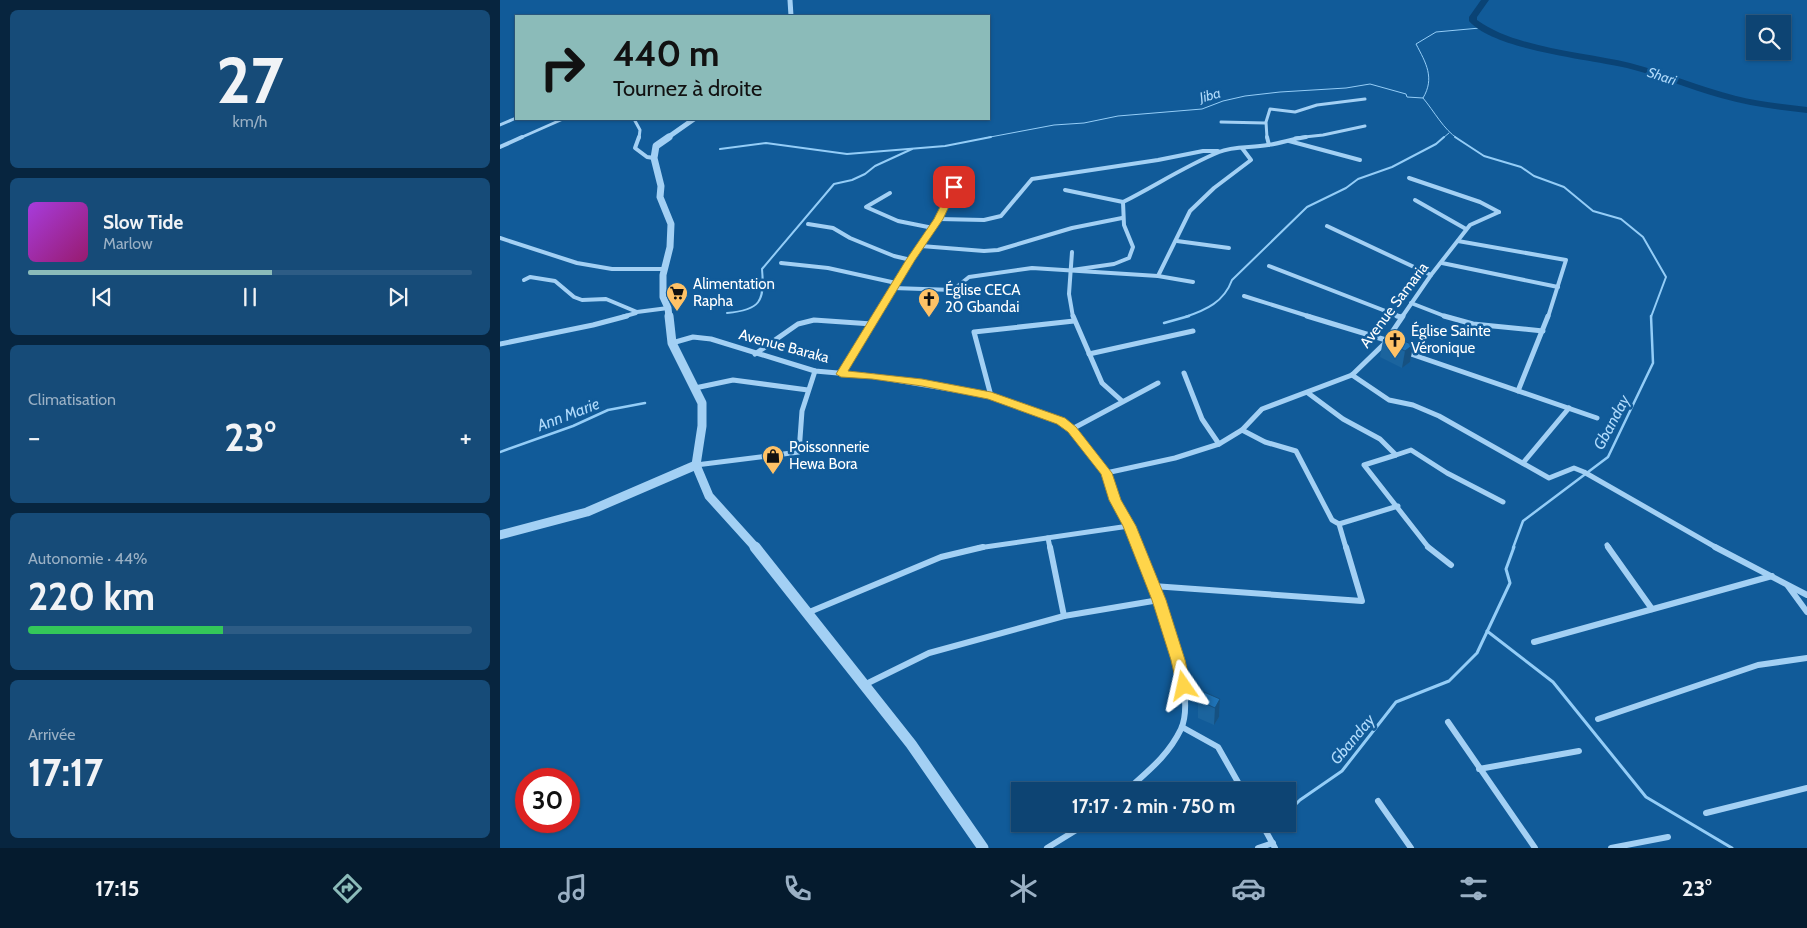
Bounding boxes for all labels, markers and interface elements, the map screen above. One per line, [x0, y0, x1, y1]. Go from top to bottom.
map controls [1746, 15, 1791, 60]
button: search [1746, 15, 1791, 60]
text: 440 m [613, 32, 719, 75]
icon: right [530, 35, 595, 100]
text: 27 [216, 40, 284, 119]
water label: Shari [1645, 63, 1680, 89]
text: Tournez à droite [613, 75, 762, 102]
water label: Jiba [1195, 84, 1223, 107]
text: km/h [232, 112, 268, 131]
pin [933, 166, 975, 208]
icon: arrive [940, 173, 968, 201]
text: Slow Tide [103, 211, 183, 234]
text: Marlow [103, 234, 153, 253]
street label: Avenue Samaria [1356, 258, 1432, 351]
place label: Alimentation Rapha [693, 275, 775, 310]
place label: Église CECA 20 Gbandai [945, 280, 1021, 316]
supermarket icon: Alimentation Rapha [665, 281, 689, 312]
icon: previous [88, 283, 116, 311]
icon: pause [236, 283, 264, 311]
icon: next [384, 283, 412, 311]
church icon: Église CECA 20 Gbandai [917, 287, 941, 318]
place label: Église Sainte Véronique [1411, 321, 1491, 357]
street label: Avenue Baraka [737, 325, 832, 367]
church icon: Église Sainte Véronique [1383, 328, 1407, 359]
text: Climatisation [28, 390, 116, 409]
water label: Gbanday [1589, 391, 1634, 453]
water label: Ann Marie [533, 394, 602, 435]
text: 23° [224, 414, 276, 461]
text: − [28, 420, 40, 454]
text: + [460, 420, 472, 454]
place label: Poissonnerie Hewa Bora [789, 438, 870, 473]
shop icon: Poissonnerie Hewa Bora [761, 444, 785, 475]
text: Autonomie · 44% [28, 549, 147, 568]
text: 220 km [28, 573, 155, 620]
position arrow [1157, 659, 1209, 711]
water label: Gbanday [1326, 710, 1379, 768]
text: Arrivée [28, 725, 75, 744]
text: 17:17 [28, 749, 103, 796]
speed limit sign: 30 [515, 768, 580, 833]
text: 17:17 · 2 min · 750 m [1072, 795, 1235, 818]
icon: directions [330, 871, 365, 906]
icon: music [555, 871, 590, 906]
icon: phone [780, 871, 815, 906]
icon: climate [1006, 871, 1041, 906]
icon: car [1231, 871, 1266, 906]
icon: filters [1456, 871, 1491, 906]
text: 17:15 [95, 875, 139, 902]
text: 23° [1682, 875, 1712, 902]

